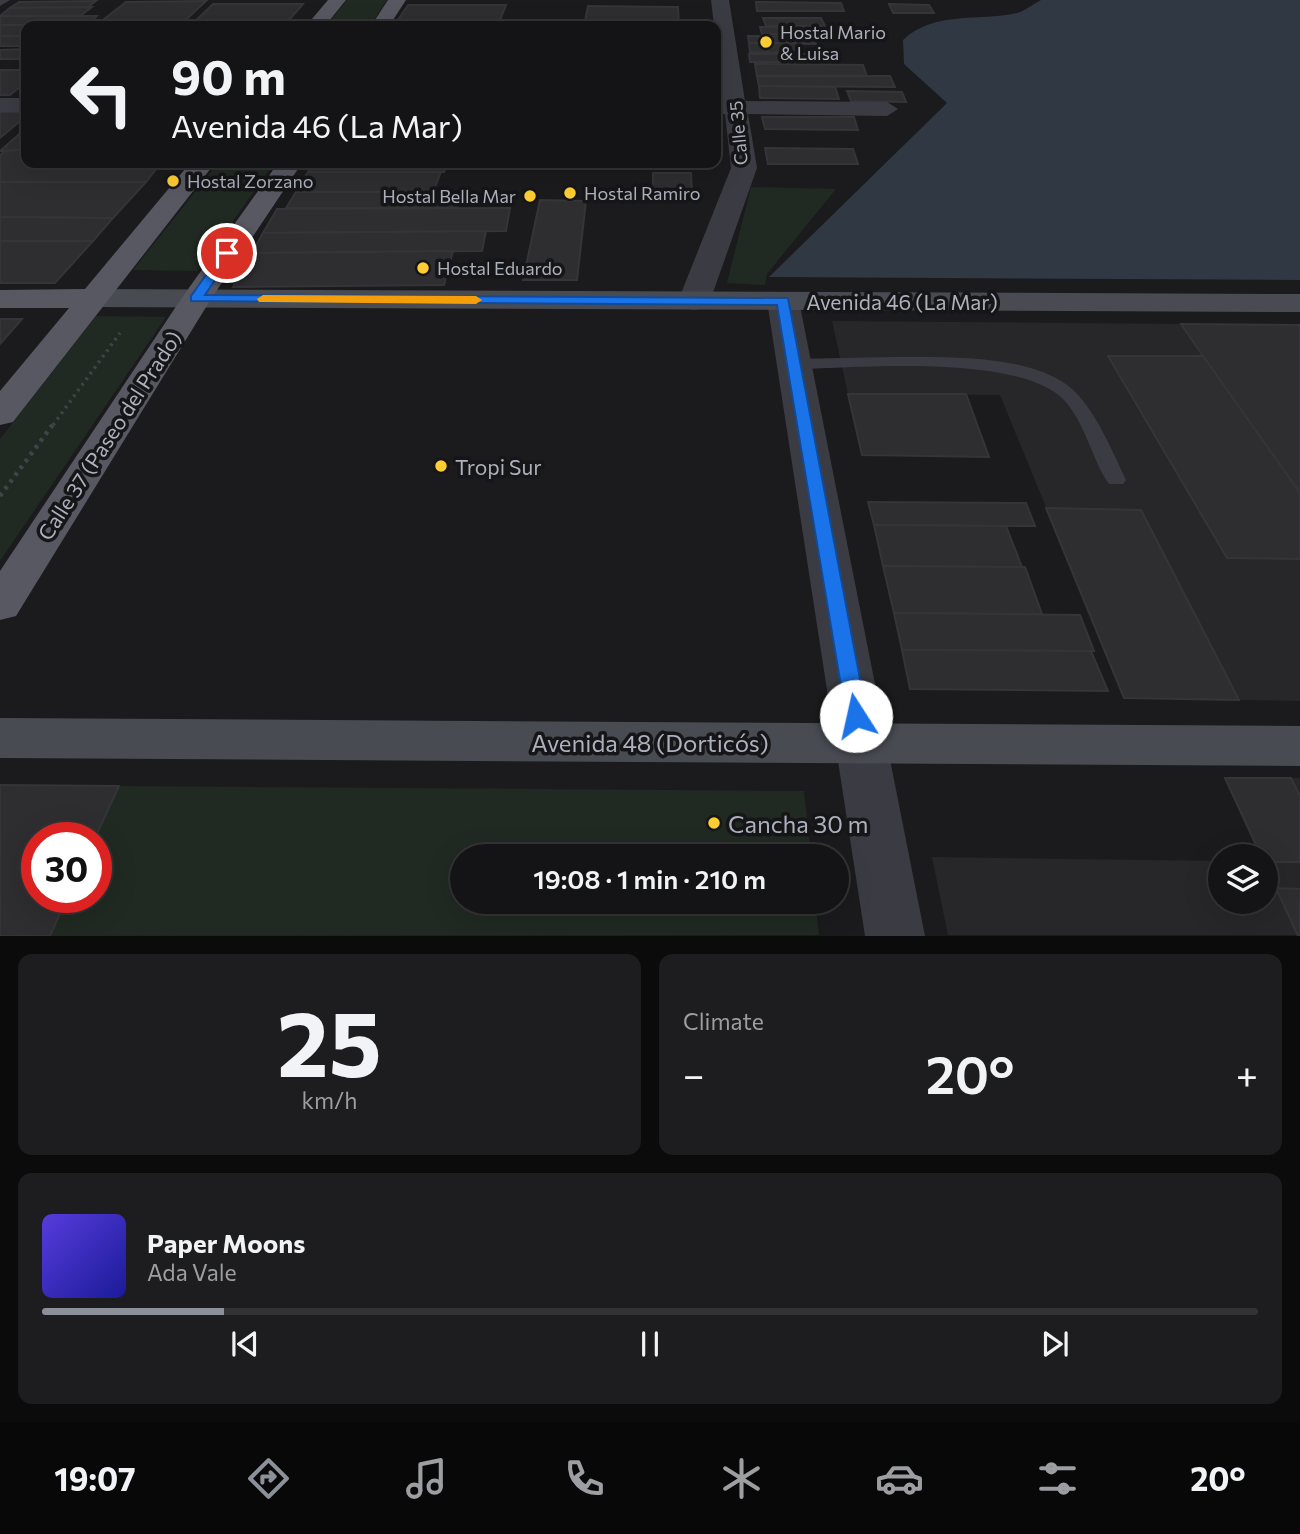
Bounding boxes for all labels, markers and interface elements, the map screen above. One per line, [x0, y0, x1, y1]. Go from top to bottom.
place label: Hostal Mario & Luisa [780, 21, 886, 64]
marker: Hostal Mario & Luisa [758, 34, 774, 50]
text: 90 m [171, 45, 286, 105]
icon: left [56, 49, 147, 140]
street label: Calle 35 [724, 100, 752, 166]
text: Avenida 46 (La Mar) [171, 105, 463, 145]
place label: Hostal Zorzano [187, 170, 313, 192]
marker: Hostal Zorzano [165, 173, 181, 189]
place label: Hostal Ramiro [584, 182, 700, 204]
place label: Hostal Bella Mar [382, 185, 516, 207]
marker: Hostal Ramiro [562, 185, 578, 201]
marker: Hostal Bella Mar [522, 188, 538, 204]
pin [197, 223, 257, 283]
icon: arrive [208, 234, 246, 272]
place label: Hostal Eduardo [437, 257, 563, 279]
marker: Hostal Eduardo [415, 260, 431, 276]
street label: Avenida 46 (La Mar) [806, 289, 998, 314]
street label: Calle 37 (Paseo del Prado) [32, 326, 186, 544]
place label: Tropi Sur [455, 454, 542, 479]
marker: Tropi Sur [433, 458, 449, 474]
position arrow [819, 679, 893, 753]
street label: Avenida 48 (Dorticós) [531, 728, 769, 757]
place label: Cancha 30 m [728, 809, 868, 838]
marker: Cancha 30 m [706, 815, 722, 831]
speed limit sign: 30 [21, 822, 112, 913]
map controls [1208, 844, 1278, 914]
button: layers [1208, 844, 1278, 914]
text: 19:08 · 1 min · 210 m [533, 863, 766, 894]
text: 25 [277, 984, 382, 1096]
text: Climate [683, 1007, 764, 1035]
text: 20° [926, 1041, 1015, 1105]
text: − [683, 1050, 705, 1097]
text: + [1236, 1050, 1258, 1097]
text: km/h [302, 1086, 357, 1114]
text: Paper Moons [147, 1227, 305, 1258]
text: Ada Vale [147, 1258, 237, 1286]
icon: previous [226, 1325, 264, 1363]
icon: pause [631, 1325, 669, 1363]
icon: next [1036, 1325, 1074, 1363]
icon: directions [244, 1454, 293, 1503]
icon: music [402, 1454, 451, 1503]
icon: phone [560, 1454, 609, 1503]
icon: climate [717, 1454, 766, 1503]
icon: car [875, 1454, 924, 1503]
icon: filters [1033, 1454, 1082, 1503]
text: 19:07 [54, 1458, 136, 1498]
text: 20° [1190, 1458, 1246, 1498]

